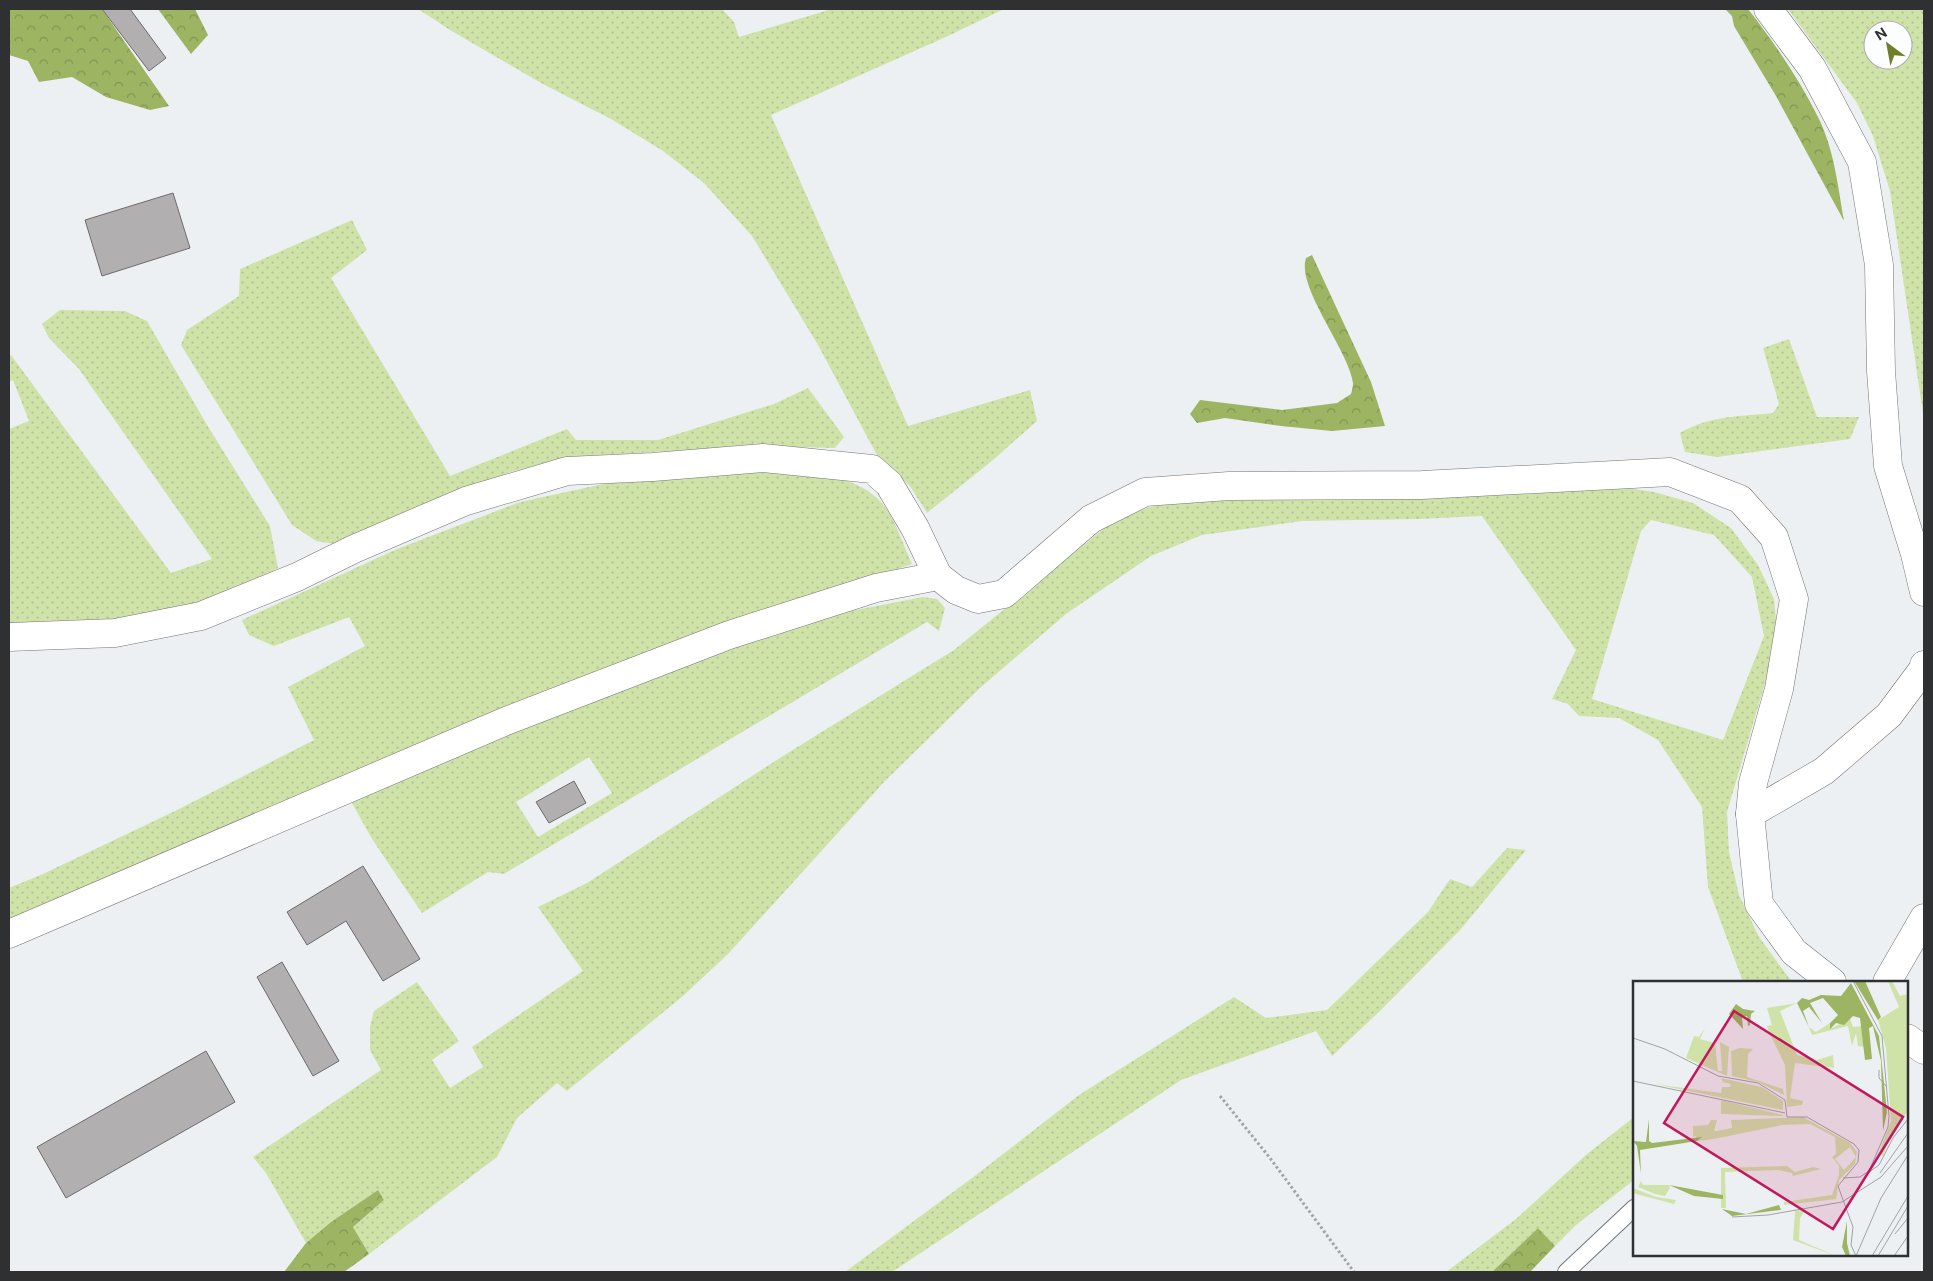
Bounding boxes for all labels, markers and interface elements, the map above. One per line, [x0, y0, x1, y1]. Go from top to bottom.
north arrow [1863, 20, 1913, 70]
text: N [1872, 24, 1890, 44]
inset map [1633, 981, 1908, 1256]

